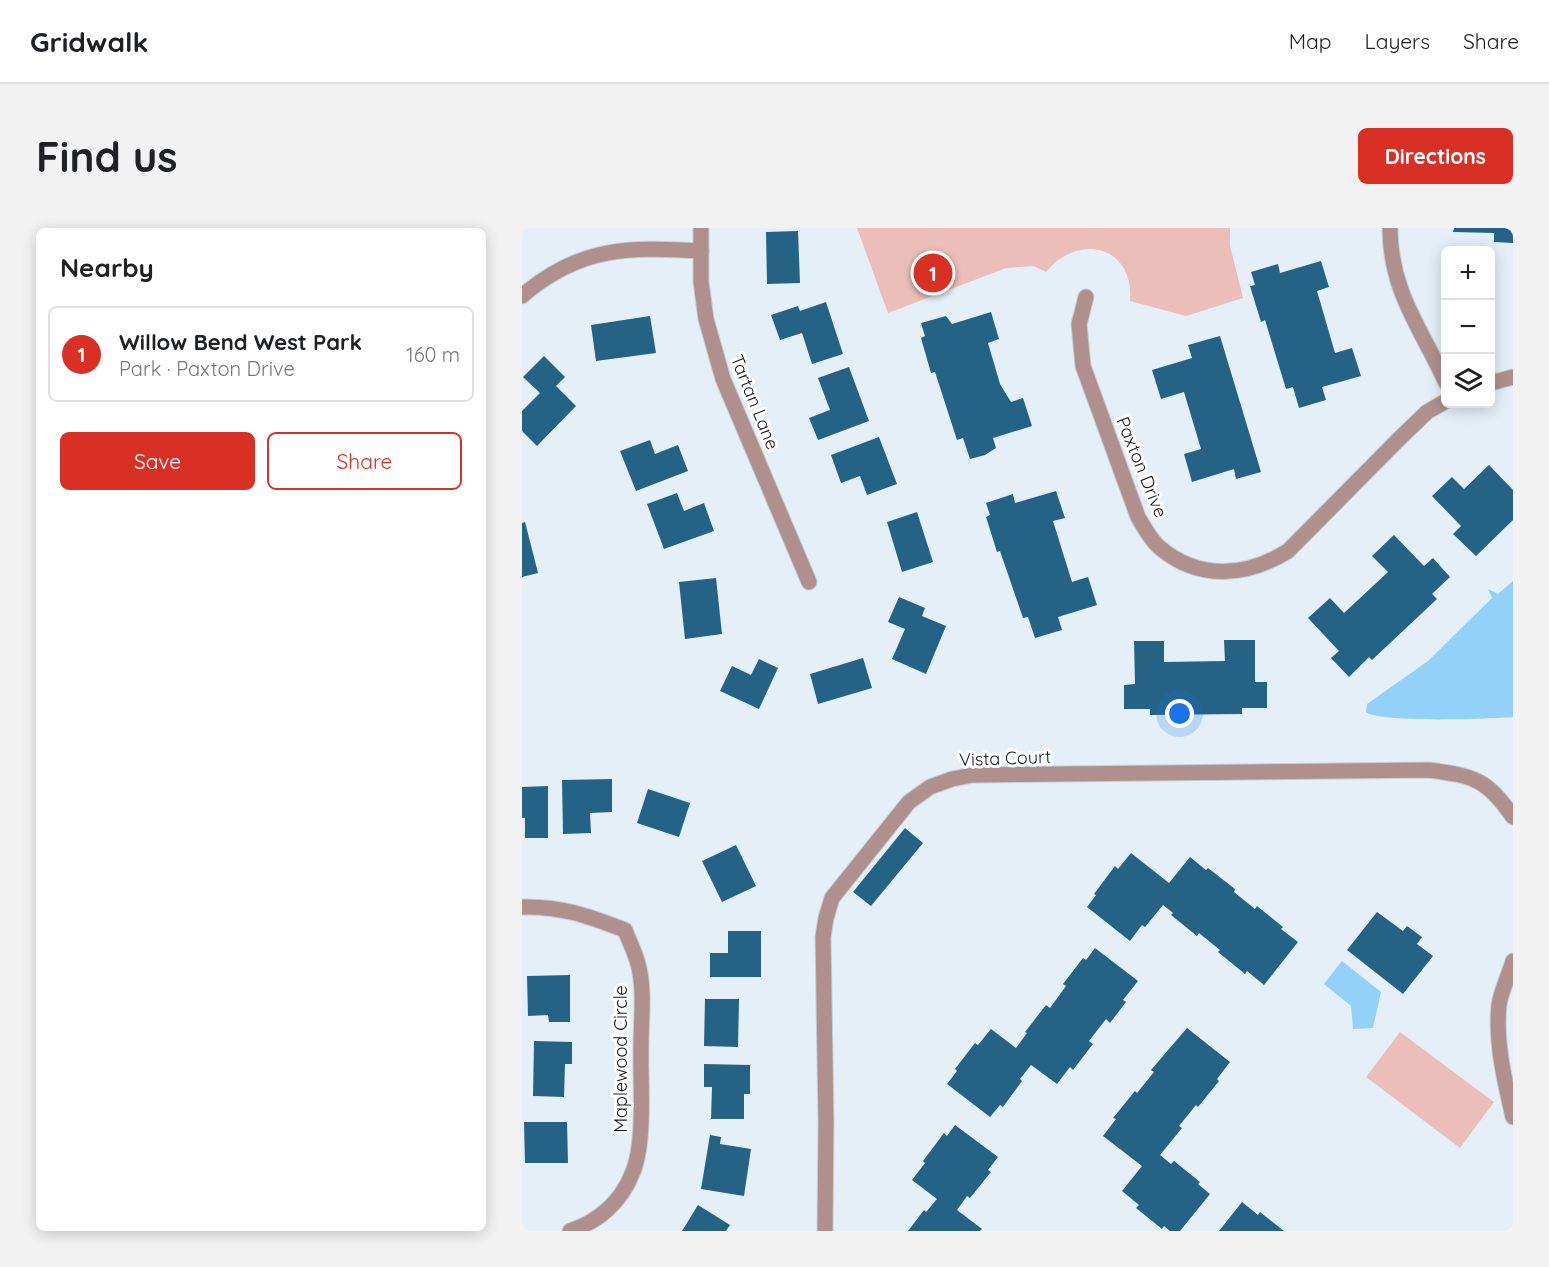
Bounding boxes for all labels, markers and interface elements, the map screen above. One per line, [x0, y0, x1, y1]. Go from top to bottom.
text: Gridwalk [30, 24, 149, 59]
text: Map [1289, 28, 1332, 54]
text: Layers [1365, 28, 1430, 54]
text: Share [1463, 28, 1519, 54]
button: Directions [1358, 128, 1513, 184]
text: Find us [36, 130, 178, 183]
map controls [1441, 246, 1495, 408]
button: + [1441, 246, 1495, 300]
pin: 1 [914, 250, 952, 296]
text: Nearby [60, 251, 154, 284]
button: − [1441, 300, 1495, 354]
text: Willow Bend West Park [119, 328, 362, 356]
text: 1 [78, 342, 85, 367]
text: 160 m [406, 342, 460, 367]
street label: Tartan Lane [726, 351, 784, 453]
button: layers [1441, 354, 1495, 408]
text: Park · Paxton Drive [119, 356, 295, 381]
street label: Paxton Drive [1111, 413, 1173, 521]
button: Save [60, 432, 255, 490]
button: Share [267, 432, 462, 490]
your location [1165, 699, 1194, 728]
street label: Vista Court [959, 745, 1051, 771]
street label: Maplewood Circle [609, 985, 632, 1133]

